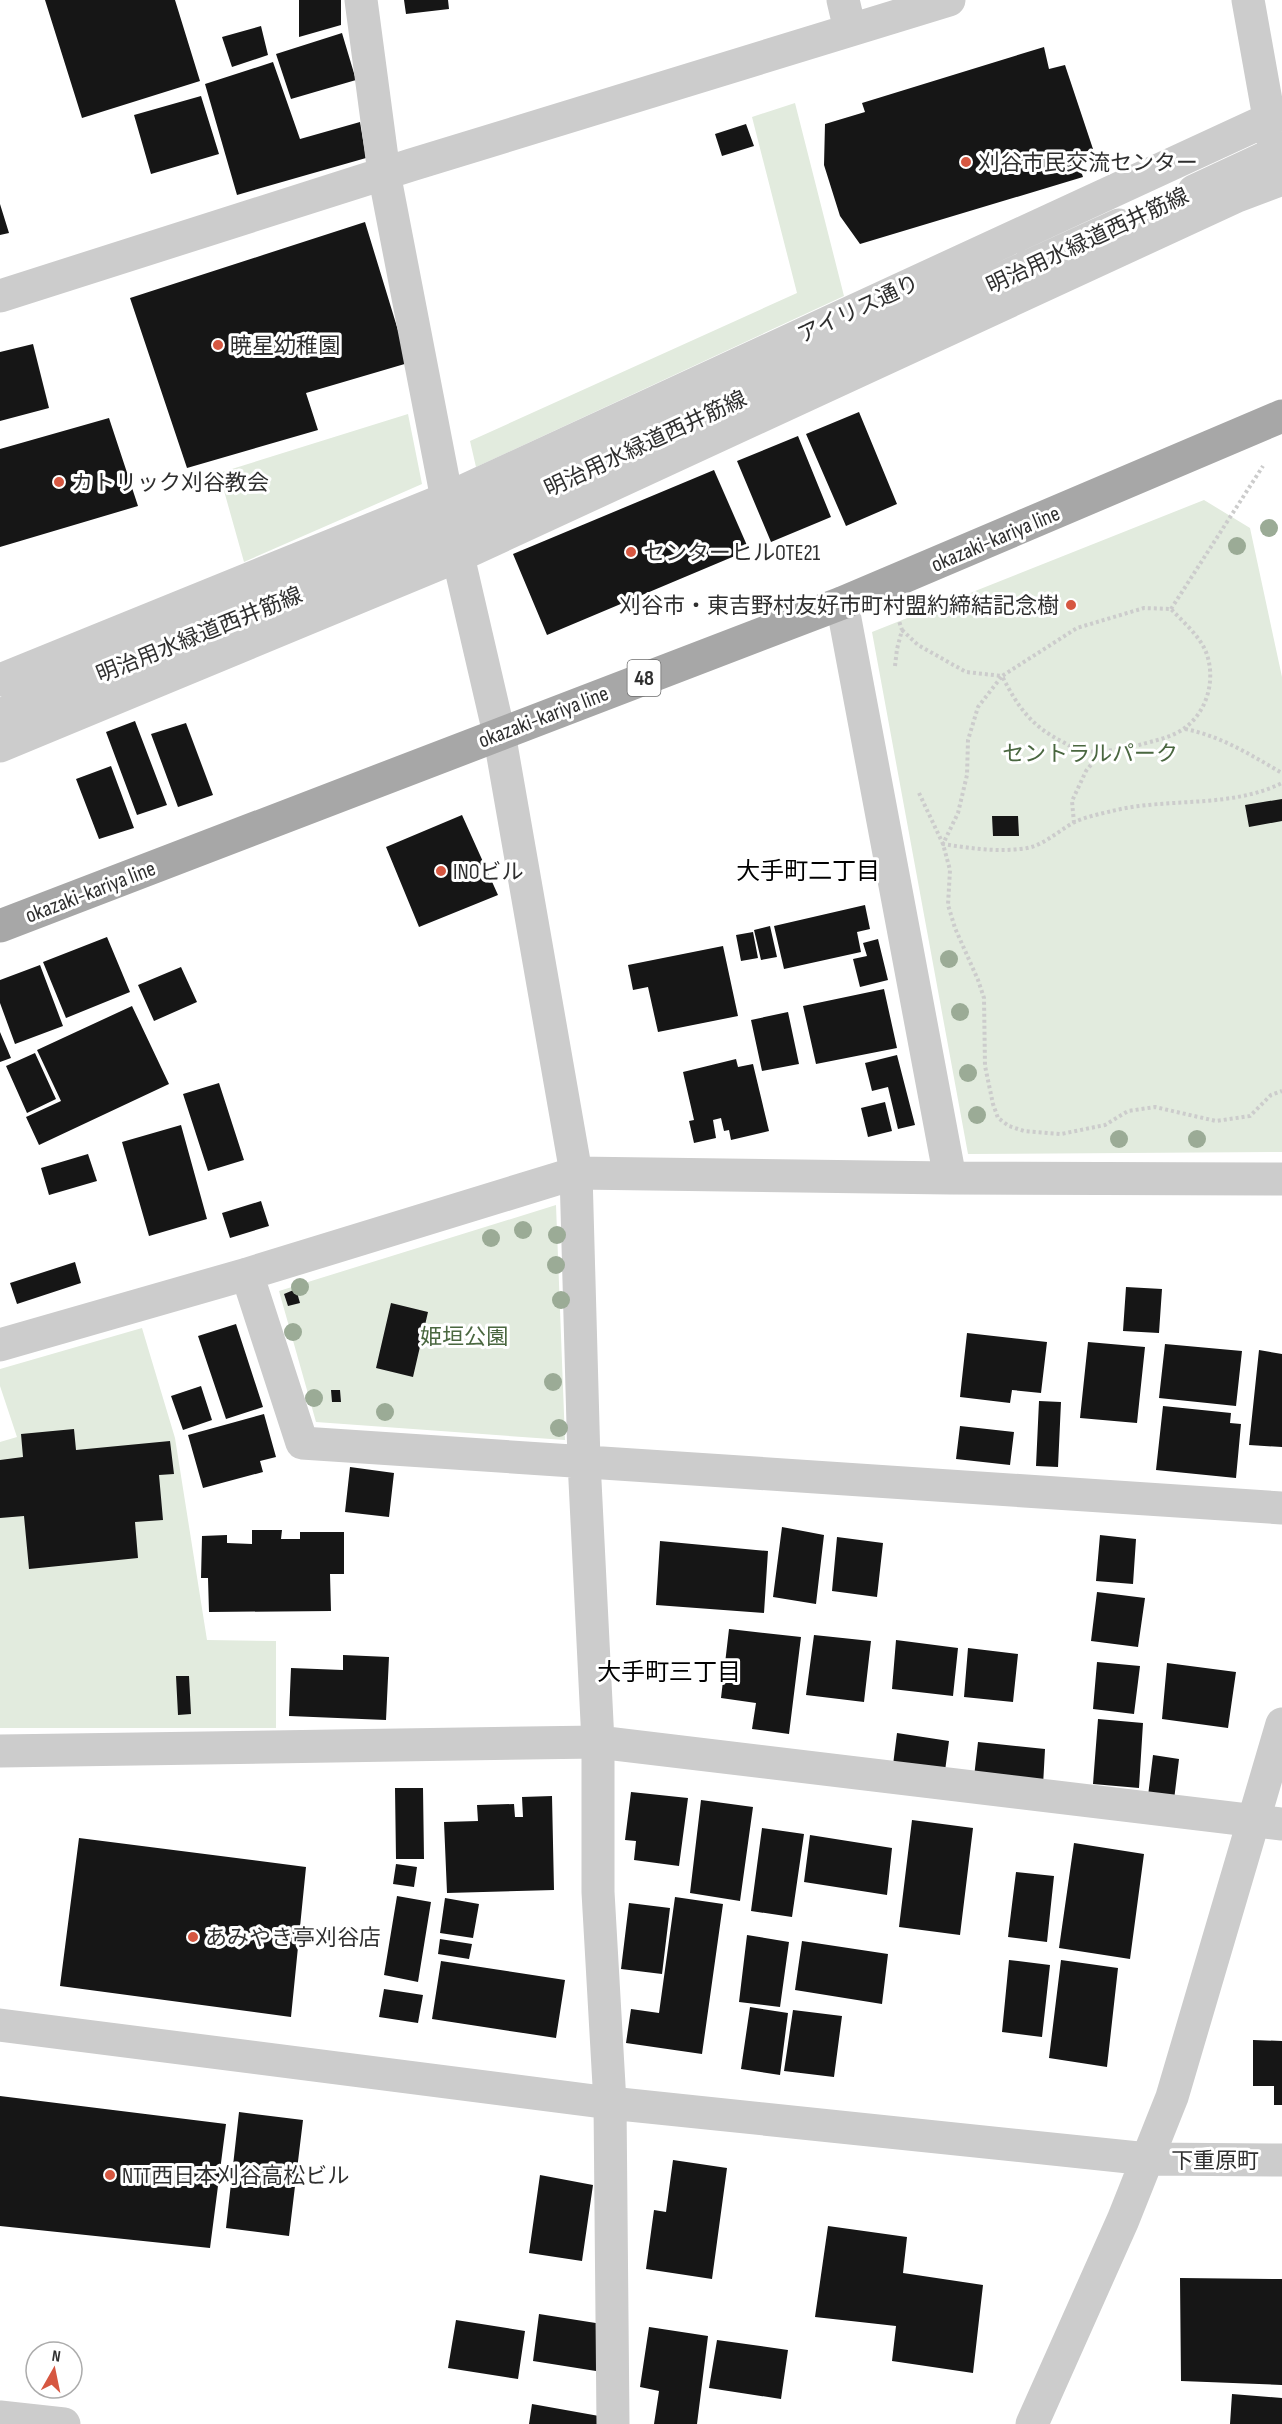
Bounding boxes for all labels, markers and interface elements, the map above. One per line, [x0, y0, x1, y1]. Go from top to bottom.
place label: 刈谷市民交流センター [978, 150, 1198, 177]
marker: 刈谷市民交流センター [959, 155, 973, 169]
street label: 明治用水緑道西井筋線 [982, 183, 1193, 300]
street label: アイリス通り [794, 269, 924, 349]
place label: 暁星幼稚園 [230, 333, 340, 360]
marker: 暁星幼稚園 [211, 338, 225, 352]
street label: 明治用水緑道西井筋線 [540, 386, 751, 503]
place label: カトリック刈谷教会 [71, 470, 269, 497]
marker: カトリック刈谷教会 [52, 475, 66, 489]
street label: okazaki-kariya line [927, 500, 1064, 579]
place label: センターヒルOTE21 [643, 540, 821, 567]
marker: センターヒルOTE21 [624, 545, 638, 559]
street label: 明治用水緑道西井筋線 [93, 582, 307, 689]
place label: 刈谷市・東吉野村友好市町村盟約締結記念樹 [619, 593, 1059, 620]
marker: 刈谷市・東吉野村友好市町村盟約締結記念樹 [1064, 598, 1078, 612]
road number: 48 [628, 660, 660, 696]
street label: okazaki-kariya line [475, 680, 612, 755]
park label: セントラルパーク [1002, 741, 1178, 768]
street label: okazaki-kariya line [22, 855, 159, 930]
district label: 大手町二丁目 [736, 857, 880, 886]
place label: INOビル [453, 859, 524, 886]
marker: INOビル [434, 864, 448, 878]
park label: 姫垣公園 [420, 1324, 508, 1351]
district label: 大手町三丁目 [597, 1658, 741, 1687]
place label: あみやき亭刈谷店 [205, 1925, 381, 1952]
marker: あみやき亭刈谷店 [186, 1930, 200, 1944]
street label: 下重原町 [1171, 2148, 1259, 2175]
place label: NTT西日本刈谷高松ビル [122, 2163, 349, 2190]
marker: NTT西日本刈谷高松ビル [103, 2168, 117, 2182]
north arrow [24, 2340, 84, 2400]
text: N [50, 2347, 62, 2367]

